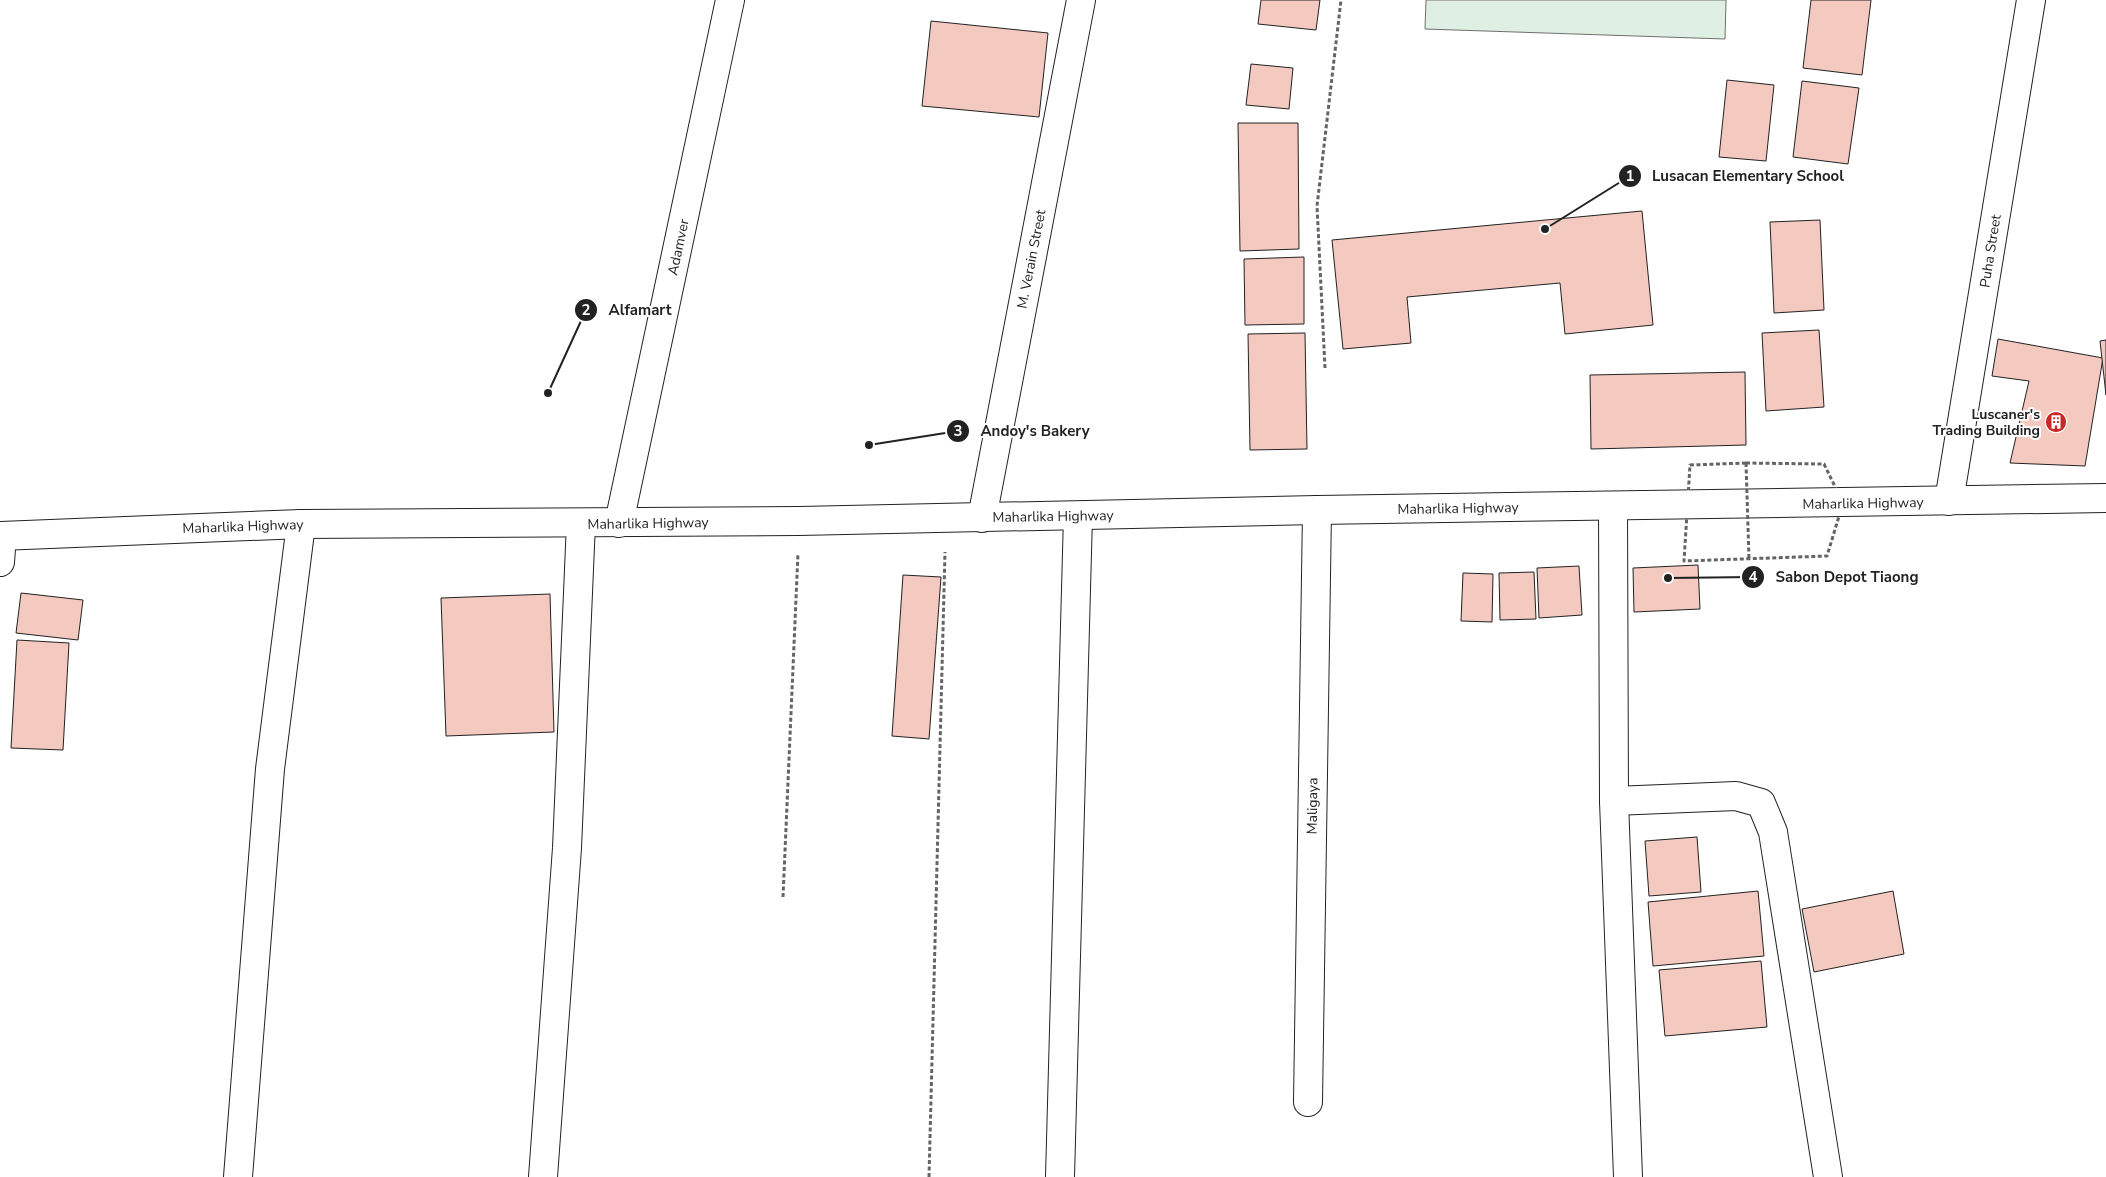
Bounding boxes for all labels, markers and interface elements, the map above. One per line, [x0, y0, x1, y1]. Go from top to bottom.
callout: Lusacan Elementary School [1617, 161, 1854, 191]
text: 1 [1625, 166, 1635, 186]
text: Lusacan Elementary School [1652, 166, 1844, 186]
street label: M. Verain Street [1013, 208, 1050, 310]
street label: Puha Street [1975, 213, 2006, 289]
street label: Adamver [663, 217, 694, 277]
callout: Alfamart [574, 295, 681, 325]
text: 2 [581, 300, 591, 320]
text: Alfamart [609, 300, 672, 320]
place label: Luscaner's Trading Building [1933, 405, 2040, 440]
building icon: Luscaner's Trading Building [2044, 410, 2068, 434]
callout: Andoy's Bakery [946, 416, 1100, 446]
text: 3 [953, 421, 963, 441]
text: Andoy's Bakery [980, 421, 1090, 441]
street label: Maharlika Highway [1802, 493, 1925, 514]
street label: Maharlika Highway [1397, 498, 1520, 519]
street label: Maharlika Highway [992, 506, 1115, 527]
street label: Maharlika Highway [587, 513, 710, 534]
street label: Maharlika Highway [182, 515, 305, 538]
callout: Sabon Depot Tiaong [1740, 562, 1928, 592]
text: 4 [1748, 567, 1758, 587]
text: Sabon Depot Tiaong [1776, 567, 1918, 587]
street label: Maligaya [1303, 777, 1322, 835]

